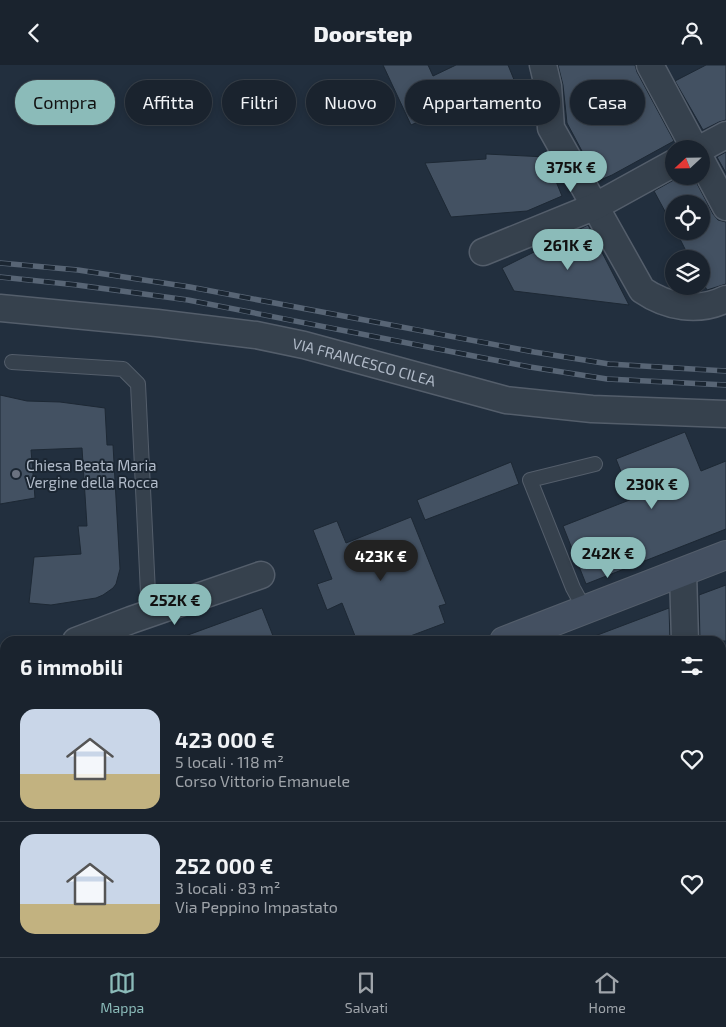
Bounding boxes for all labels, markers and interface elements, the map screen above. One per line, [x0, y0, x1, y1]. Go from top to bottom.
icon: back [20, 19, 48, 47]
icon: person [678, 19, 706, 47]
text: Doorstep [314, 20, 412, 46]
chip: Compra [15, 80, 115, 125]
chip: Affitta [125, 80, 212, 125]
chip: Filtri [222, 80, 296, 125]
chip: Nuovo [306, 80, 395, 125]
chip: Appartamento [405, 80, 560, 125]
chip: Casa [570, 80, 645, 125]
north arrow [665, 140, 710, 185]
map controls [665, 140, 710, 295]
pin: 375K € [530, 151, 612, 193]
text: 375K € [546, 157, 596, 176]
button: locate [665, 195, 710, 240]
pin: 261K € [527, 229, 609, 271]
text: 261K € [543, 235, 593, 254]
button: layers [665, 250, 710, 295]
street label: VIA FRANCESCO CILEA [291, 334, 439, 390]
place label: Chiesa Beata Maria Vergine della Rocca [26, 456, 158, 491]
pin: 230K € [611, 467, 693, 510]
marker: Chiesa Beata Maria Vergine della Rocca [10, 468, 22, 480]
text: 230K € [626, 474, 678, 493]
pin: 242K € [567, 537, 649, 579]
pin: 423K € [340, 539, 422, 582]
text: 242K € [582, 543, 634, 562]
text: 423K € [355, 546, 407, 565]
pin: 252K € [134, 583, 216, 626]
text: 252K € [149, 590, 201, 609]
icon: filters [678, 652, 706, 680]
text: 6 immobili [20, 654, 123, 679]
text: 423 000 € [175, 727, 275, 752]
icon: home [60, 729, 120, 789]
icon: heart [678, 745, 706, 773]
text: 5 locali · 118 m² [175, 752, 284, 771]
text: Corso Vittorio Emanuele [175, 771, 350, 790]
text: 252 000 € [175, 853, 273, 878]
icon: home [60, 854, 120, 914]
icon: heart [678, 870, 706, 898]
text: 3 locali · 83 m² [175, 878, 280, 897]
text: Via Peppino Impastato [175, 897, 338, 916]
tab: Mappa [100, 969, 144, 1016]
tab: Salvati [345, 969, 388, 1016]
tab: Home [589, 969, 626, 1016]

